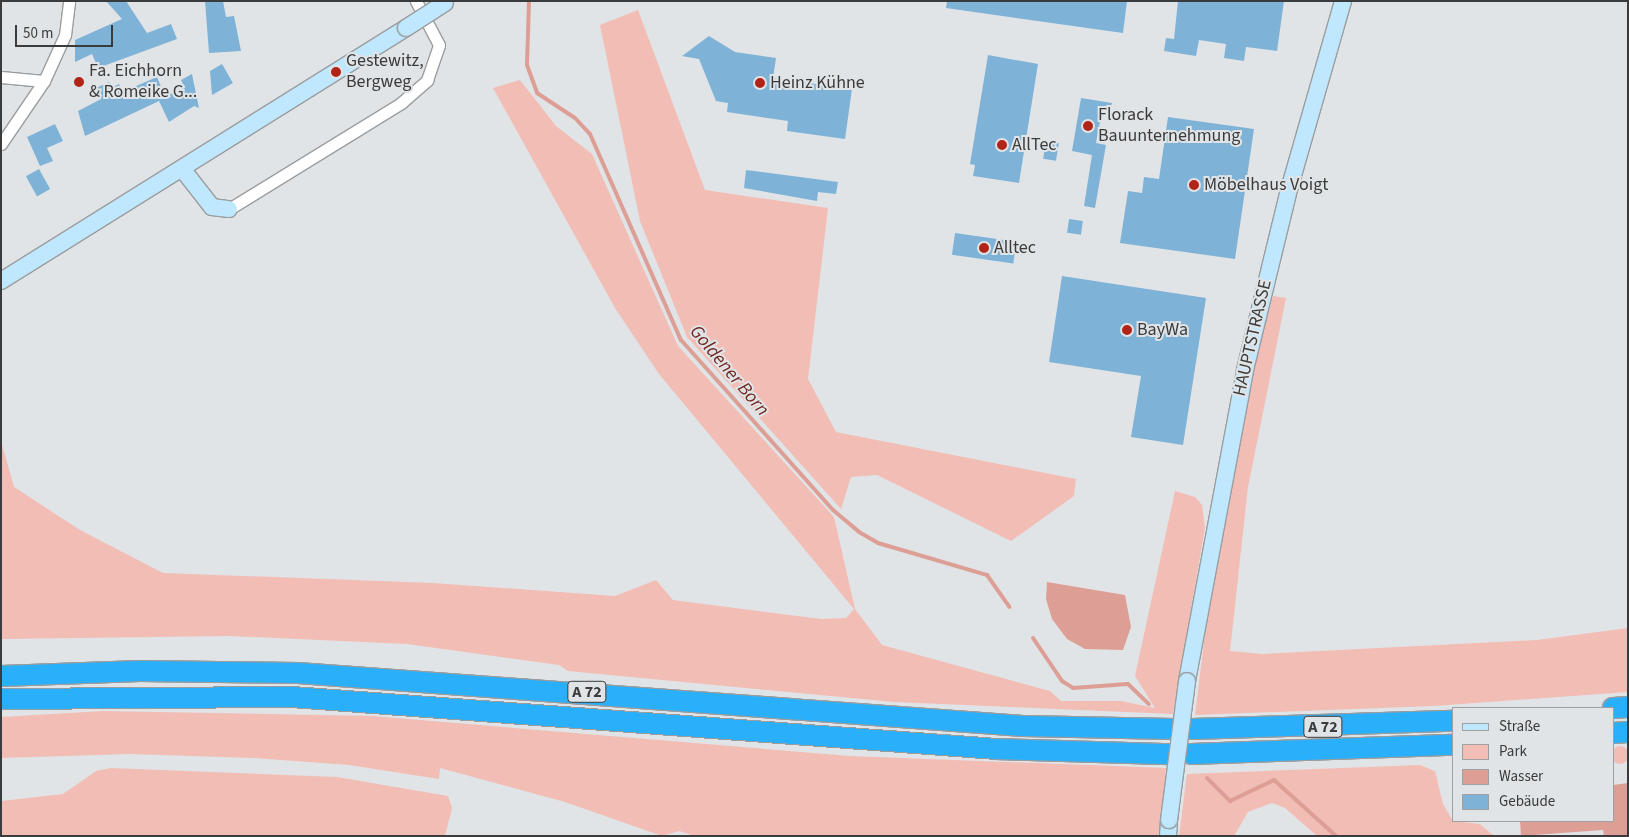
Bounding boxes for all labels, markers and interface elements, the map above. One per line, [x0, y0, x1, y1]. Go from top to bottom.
scale bar [18, 15, 115, 47]
text: 50 m [23, 23, 53, 44]
place label: Gestewitz, Bergweg [346, 51, 424, 94]
place label: Fa. Eichhorn & Romeike G... [89, 61, 197, 104]
marker: Gestewitz, Bergweg [330, 66, 342, 78]
place label: Heinz Kühne [770, 72, 865, 94]
marker: Fa. Eichhorn & Romeike G... [73, 76, 85, 88]
marker: Heinz Kühne [754, 77, 766, 89]
place label: Florack Bauunternehmung [1098, 105, 1240, 148]
marker: Florack Bauunternehmung [1082, 120, 1094, 132]
place label: AllTec [1012, 134, 1057, 156]
marker: AllTec [996, 139, 1008, 151]
place label: Möbelhaus Voigt [1204, 174, 1328, 196]
marker: Möbelhaus Voigt [1188, 179, 1200, 191]
place label: Alltec [994, 237, 1036, 259]
marker: Alltec [978, 242, 990, 254]
street label: HAUPTSTRASSE [1229, 278, 1277, 398]
place label: BayWa [1137, 319, 1188, 341]
water label: Goldener Born [684, 321, 774, 421]
marker: BayWa [1121, 324, 1133, 336]
road number: A 72 [567, 679, 607, 706]
legend [1452, 707, 1614, 822]
road number: A 72 [1303, 714, 1343, 740]
text: Straße [1499, 716, 1540, 737]
text: Park [1499, 741, 1527, 762]
text: Wasser [1499, 766, 1543, 787]
text: Gebäude [1499, 791, 1555, 812]

